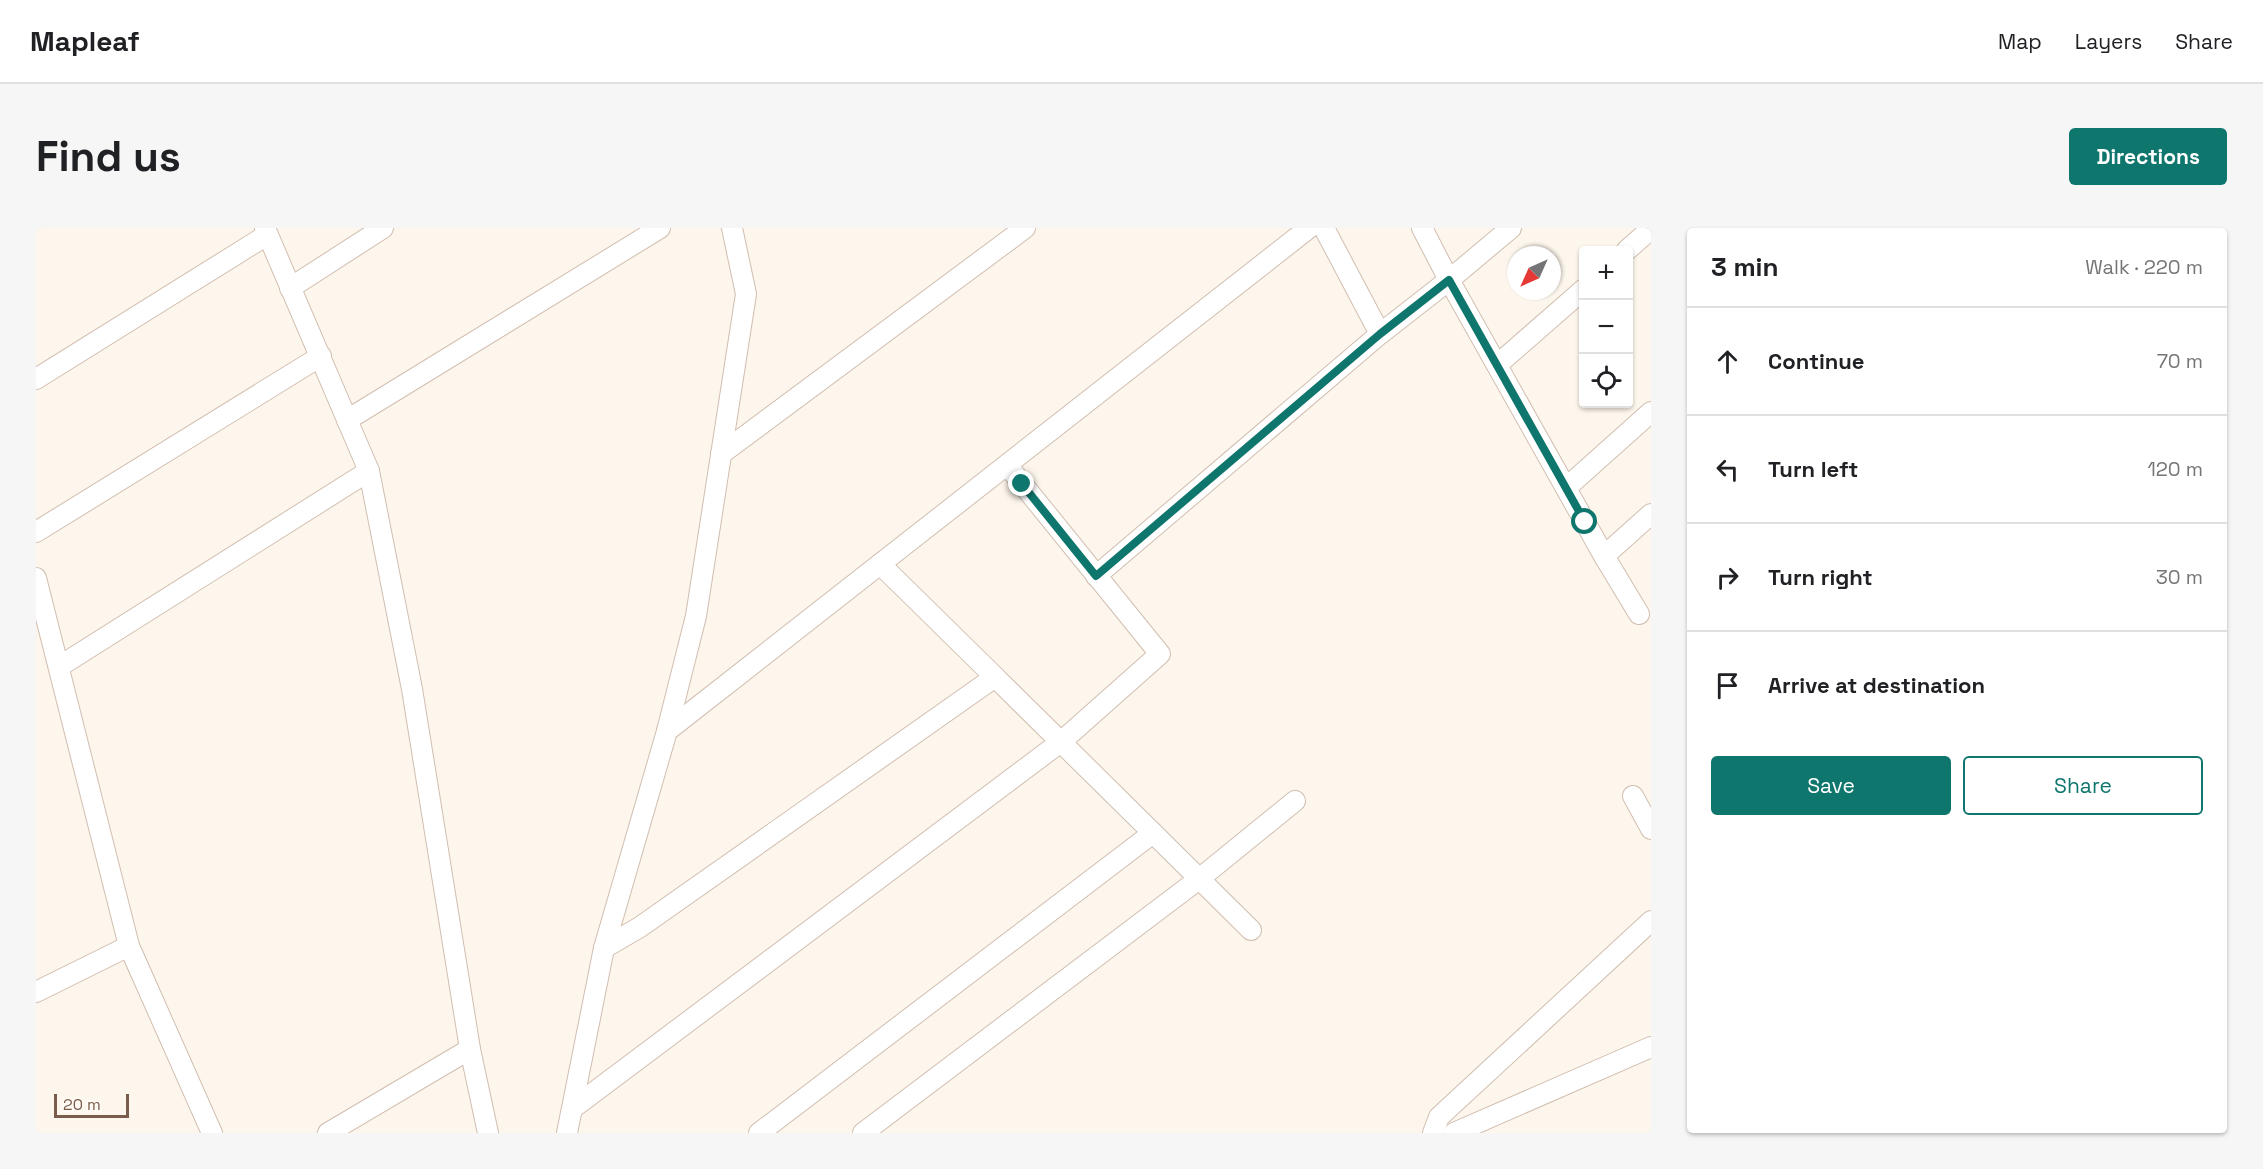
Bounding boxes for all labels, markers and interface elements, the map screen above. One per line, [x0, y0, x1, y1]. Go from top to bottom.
text: Mapleaf [30, 23, 140, 59]
text: Map [1998, 28, 2042, 55]
text: Layers [2075, 28, 2142, 55]
text: Share [2175, 28, 2233, 55]
button: Directions [2069, 128, 2227, 185]
text: Find us [36, 130, 181, 183]
north arrow [1507, 246, 1561, 300]
map controls [1579, 246, 1633, 408]
button: + [1579, 246, 1633, 300]
text: 3 min [1711, 250, 1779, 284]
text: Walk · 220 m [2085, 254, 2203, 280]
button: − [1579, 300, 1633, 354]
icon: ahead [1711, 345, 1744, 378]
text: Continue [1768, 347, 1864, 375]
text: 70 m [2157, 348, 2203, 374]
button: locate [1579, 354, 1633, 408]
icon: left [1711, 453, 1744, 486]
text: Turn left [1768, 455, 1858, 483]
text: 120 m [2147, 456, 2203, 482]
route end [1008, 470, 1034, 496]
route start [1571, 508, 1597, 534]
icon: right [1711, 561, 1744, 594]
text: Turn right [1768, 563, 1873, 591]
text: 30 m [2156, 564, 2203, 590]
icon: arrive [1711, 669, 1744, 702]
text: Arrive at destination [1768, 671, 1985, 699]
button: Save [1711, 756, 1951, 815]
button: Share [1963, 756, 2203, 815]
scale bar [54, 1091, 129, 1118]
text: 20 m [63, 1094, 101, 1115]

